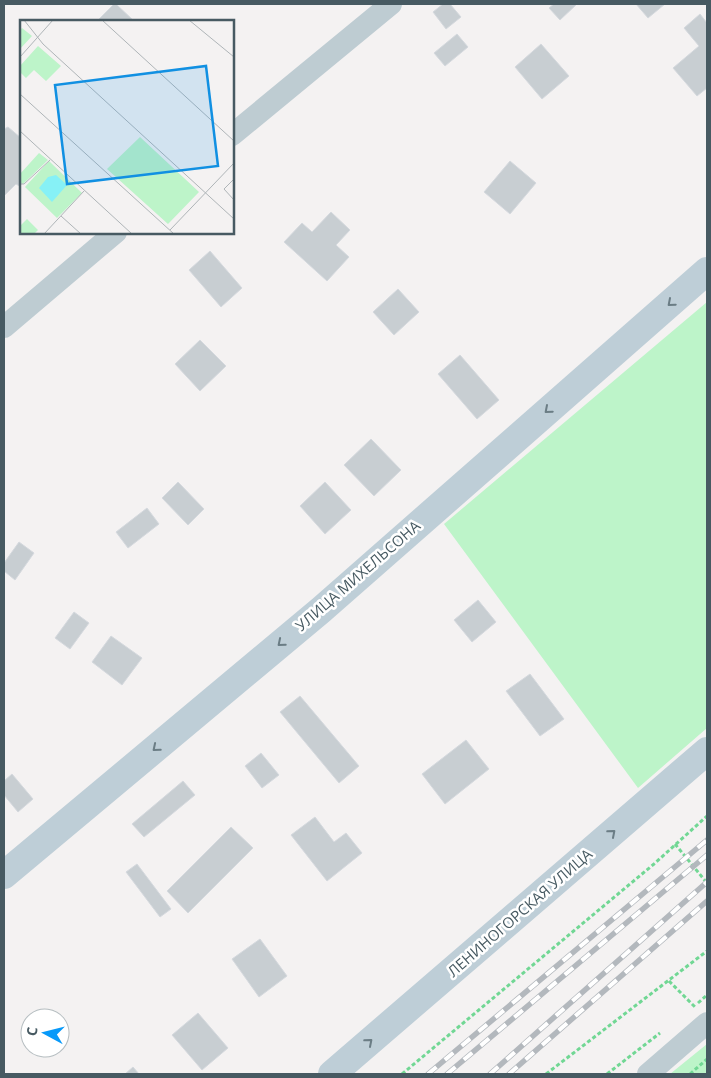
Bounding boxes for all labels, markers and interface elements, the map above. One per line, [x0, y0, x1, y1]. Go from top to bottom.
inset map [20, 20, 234, 234]
one-way arrow [667, 297, 676, 306]
one-way arrow [545, 404, 554, 413]
street label: УЛИЦА МИХЕЛЬСОНА [291, 515, 424, 635]
one-way arrow [277, 638, 286, 647]
one-way arrow [153, 742, 162, 750]
one-way arrow [606, 830, 615, 839]
street label: ЛЕНИНОГОРСКАЯ УЛИЦА [443, 843, 596, 981]
north arrow [20, 1008, 70, 1058]
text: С [22, 1026, 42, 1037]
one-way arrow [364, 1039, 373, 1048]

